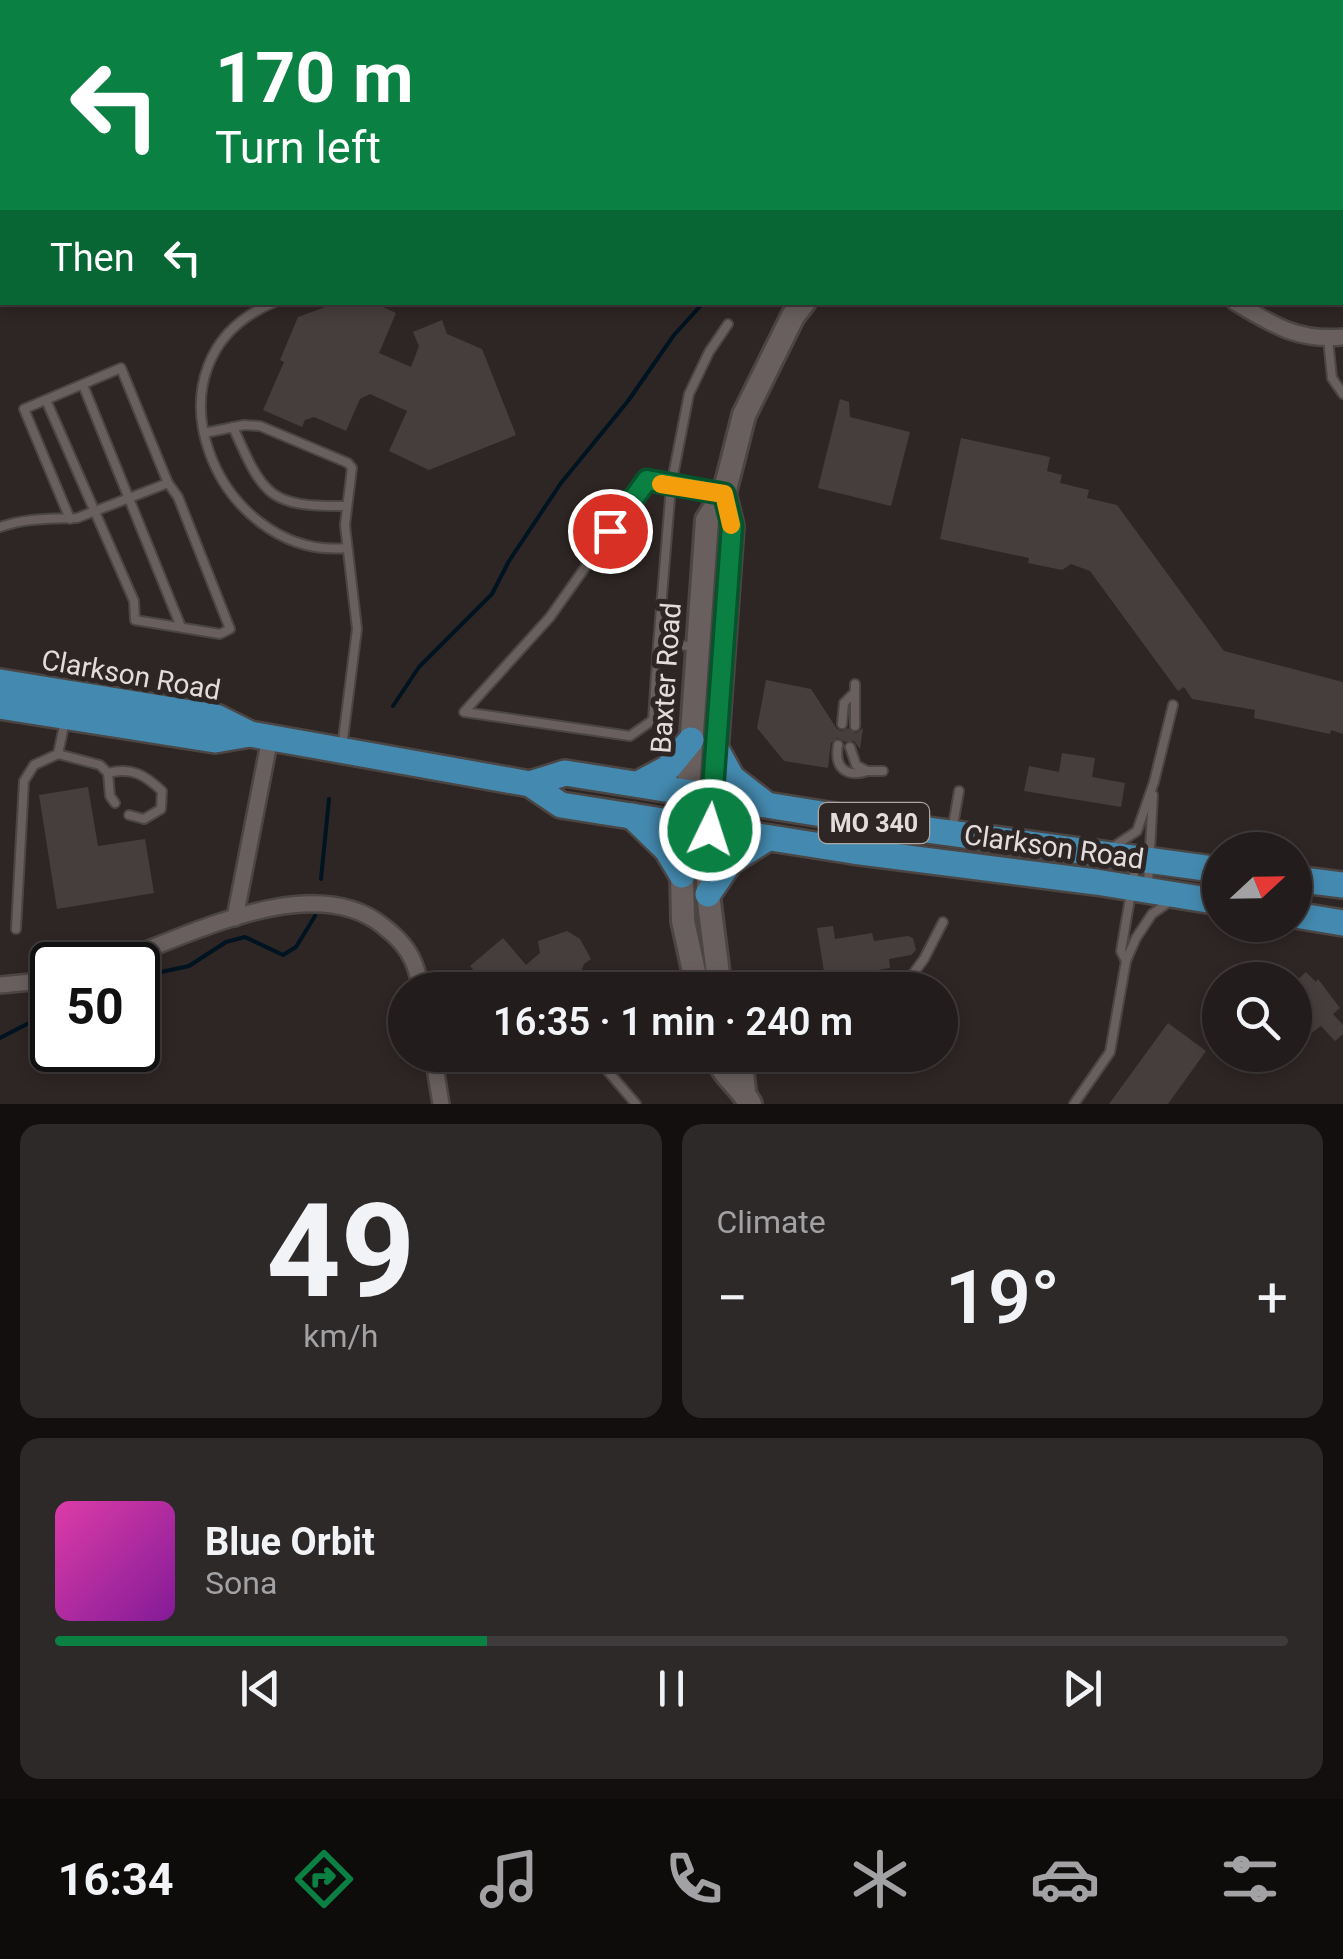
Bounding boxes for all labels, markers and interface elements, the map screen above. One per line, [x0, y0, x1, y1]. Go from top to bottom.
text: 170 m [215, 37, 414, 119]
icon: left [50, 40, 180, 170]
text: Turn left [215, 121, 381, 174]
icon: left [155, 230, 210, 285]
text: Then [50, 236, 135, 280]
pin [568, 489, 653, 574]
icon: arrive [583, 504, 638, 559]
street label: Baxter Road [644, 601, 688, 755]
street label: Clarkson Road [39, 643, 223, 707]
position arrow [658, 778, 762, 882]
road number: MO 340 [819, 803, 929, 843]
street label: Clarkson Road [962, 818, 1146, 876]
north arrow [1202, 832, 1312, 942]
map controls [1202, 832, 1312, 1072]
speed limit sign: 50 [30, 942, 160, 1072]
button: search [1202, 962, 1312, 1072]
text: 16:35 · 1 min · 240 m [493, 1000, 853, 1044]
text: 49 [266, 1175, 415, 1328]
text: Climate [717, 1203, 826, 1241]
text: 19° [945, 1253, 1060, 1341]
text: − [717, 1266, 748, 1330]
text: + [1257, 1266, 1288, 1330]
text: km/h [303, 1317, 378, 1355]
text: Blue Orbit [205, 1520, 375, 1564]
text: Sona [205, 1564, 277, 1602]
icon: previous [233, 1661, 288, 1716]
icon: pause [644, 1661, 699, 1716]
icon: next [1055, 1661, 1110, 1716]
icon: directions [289, 1844, 359, 1914]
icon: music [474, 1844, 544, 1914]
icon: phone [659, 1844, 729, 1914]
icon: climate [845, 1844, 915, 1914]
icon: car [1030, 1844, 1100, 1914]
icon: filters [1215, 1844, 1285, 1914]
text: 16:34 [58, 1853, 174, 1906]

